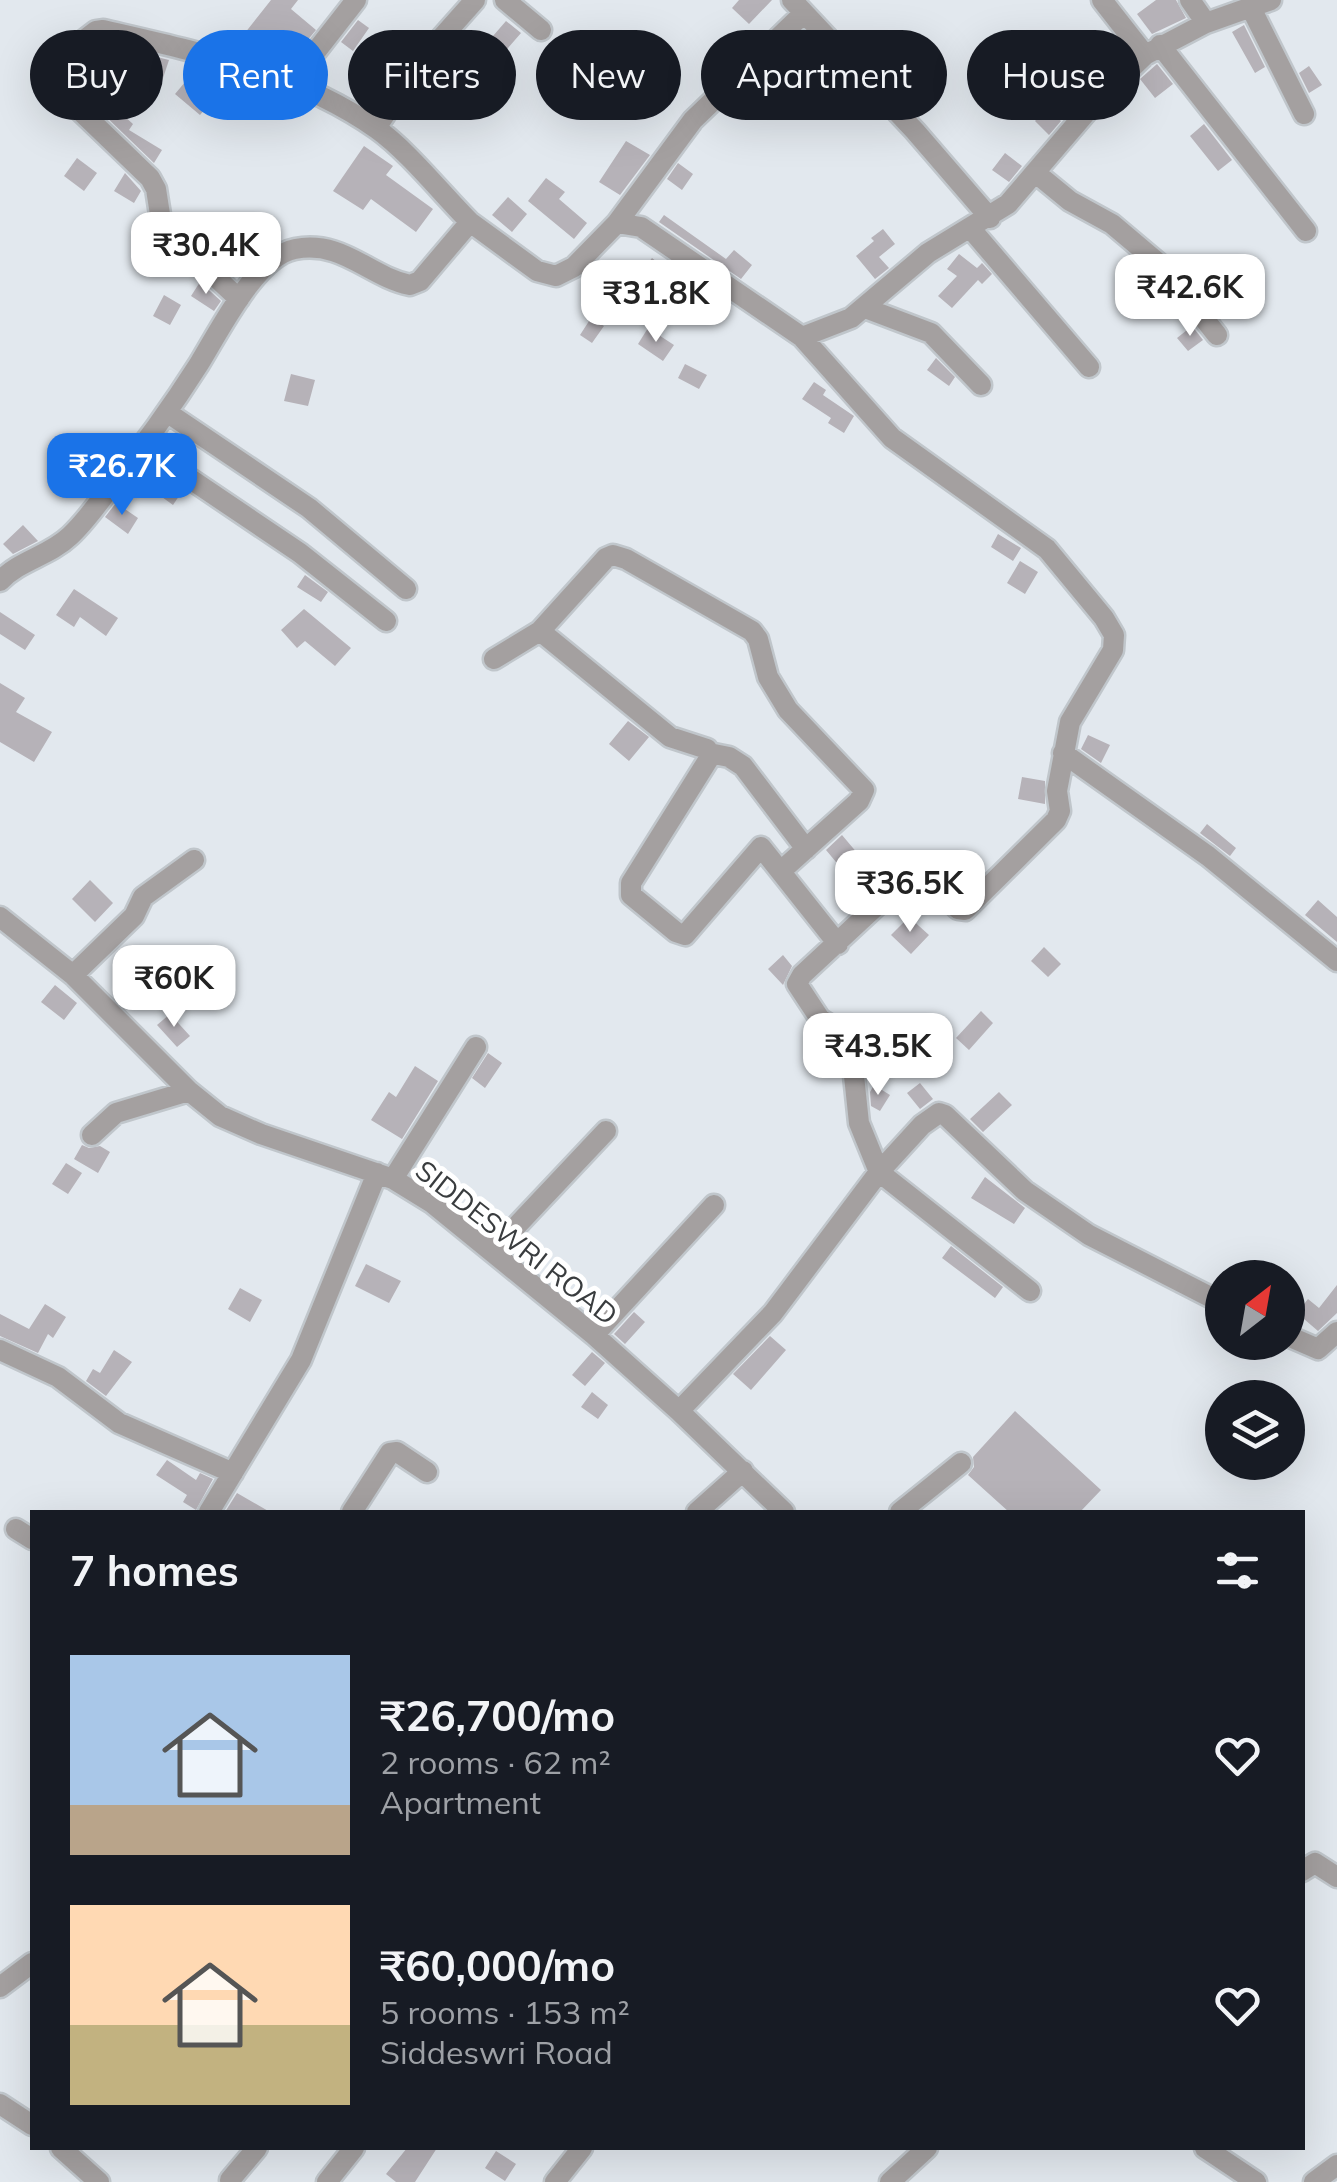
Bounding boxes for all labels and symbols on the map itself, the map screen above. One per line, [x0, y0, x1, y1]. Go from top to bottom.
pin: ₹30.4K [125, 212, 287, 297]
pin: ₹42.6K [1109, 254, 1271, 339]
pin: ₹31.8K [575, 260, 737, 345]
pin: ₹26.7K [41, 433, 203, 518]
pin: ₹36.5K [829, 850, 991, 935]
pin: ₹60K [115, 945, 233, 1030]
pin: ₹43.5K [797, 1013, 959, 1098]
street label: SIDDESWRI ROAD [409, 1152, 625, 1332]
north arrow [1205, 1260, 1305, 1360]

